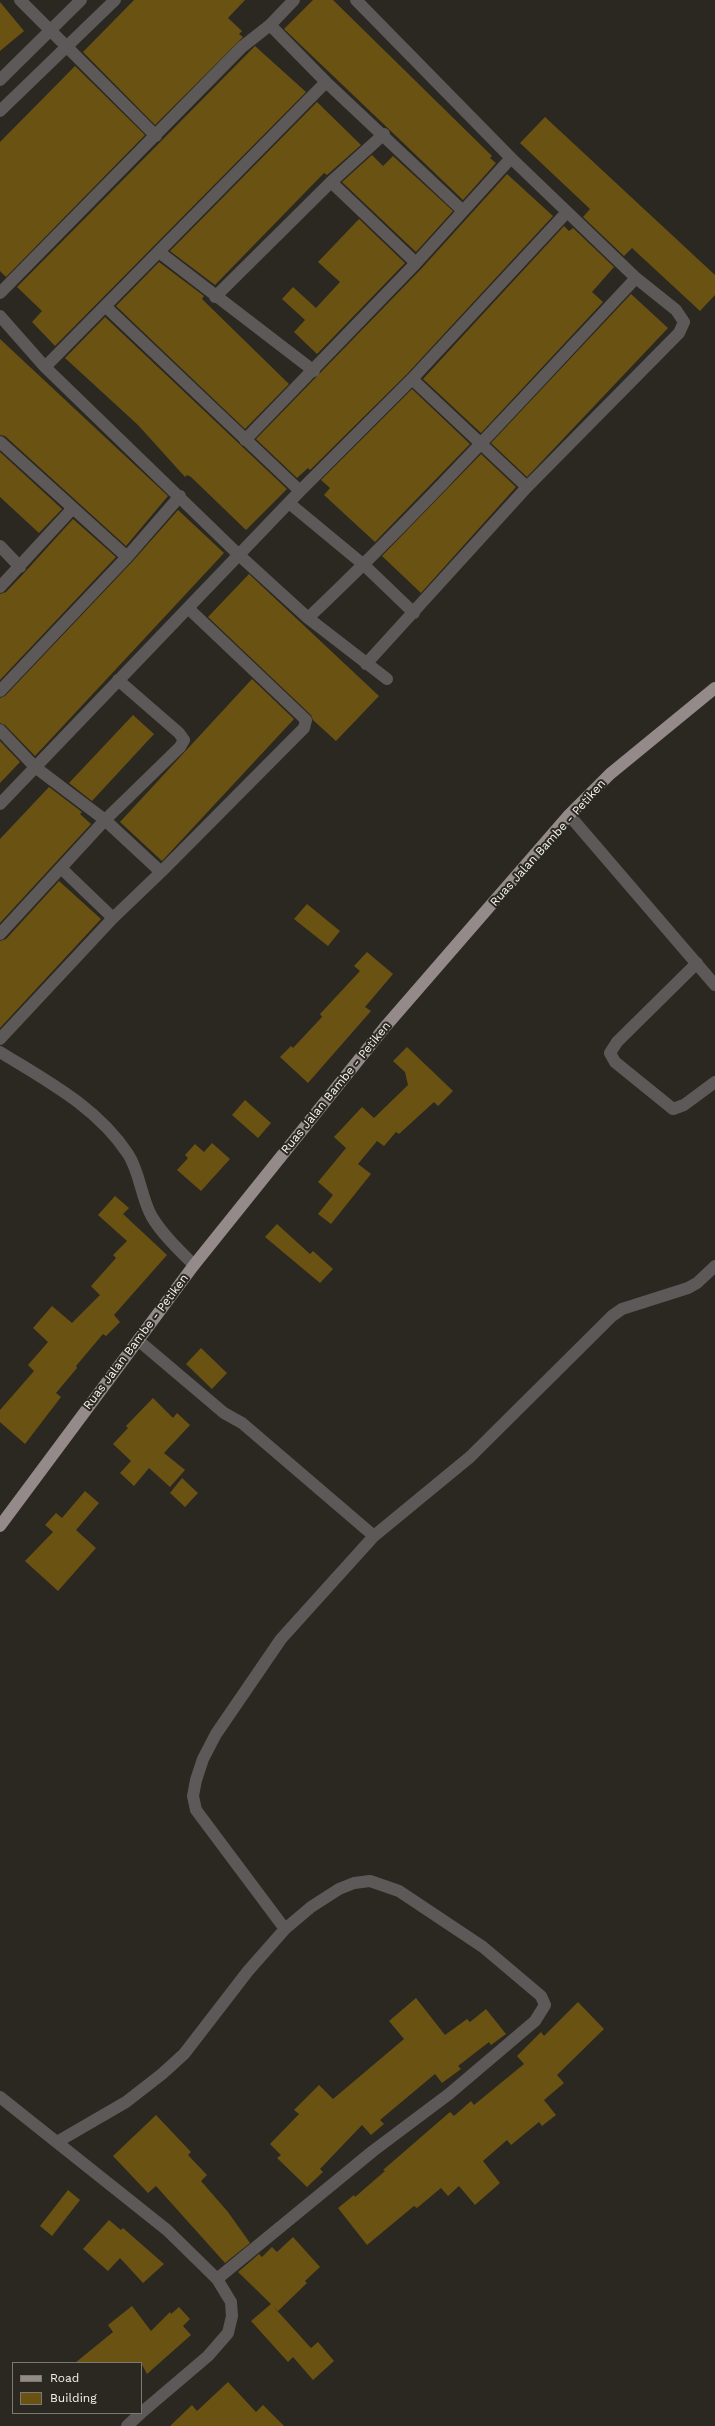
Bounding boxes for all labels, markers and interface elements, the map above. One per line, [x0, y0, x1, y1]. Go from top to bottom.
street label: Ruas Jalan Bambe - Petiken [487, 777, 609, 909]
street label: Ruas Jalan Bambe - Petiken [278, 1019, 394, 1157]
street label: Ruas Jalan Bambe - Petiken [80, 1271, 192, 1413]
legend [12, 2362, 142, 2414]
text: Road [50, 2371, 79, 2385]
text: Building [50, 2391, 97, 2405]

